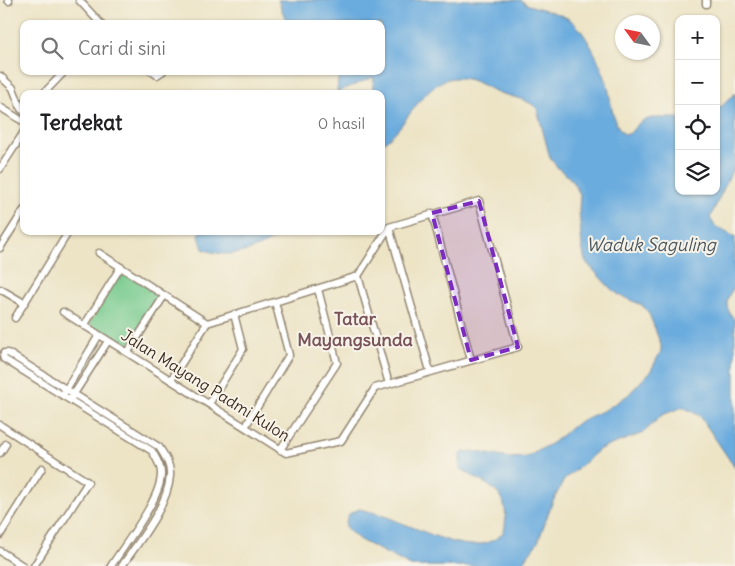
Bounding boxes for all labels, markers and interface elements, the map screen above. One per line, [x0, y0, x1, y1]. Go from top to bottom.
north arrow [615, 15, 660, 60]
map controls [675, 15, 720, 195]
button: + [675, 15, 720, 60]
search box [20, 20, 385, 75]
icon: search [38, 34, 66, 62]
text: Cari di sini [78, 36, 166, 60]
button: − [675, 60, 720, 105]
button: locate [675, 105, 720, 150]
text: Terdekat [40, 109, 122, 136]
text: 0 hasil [318, 113, 365, 133]
button: layers [675, 150, 720, 195]
water label: Waduk Saguling [586, 233, 718, 256]
district label: Tatar Mayangsunda [297, 307, 413, 351]
street label: Jalan Mayang Padmi Kulon [118, 325, 294, 445]

